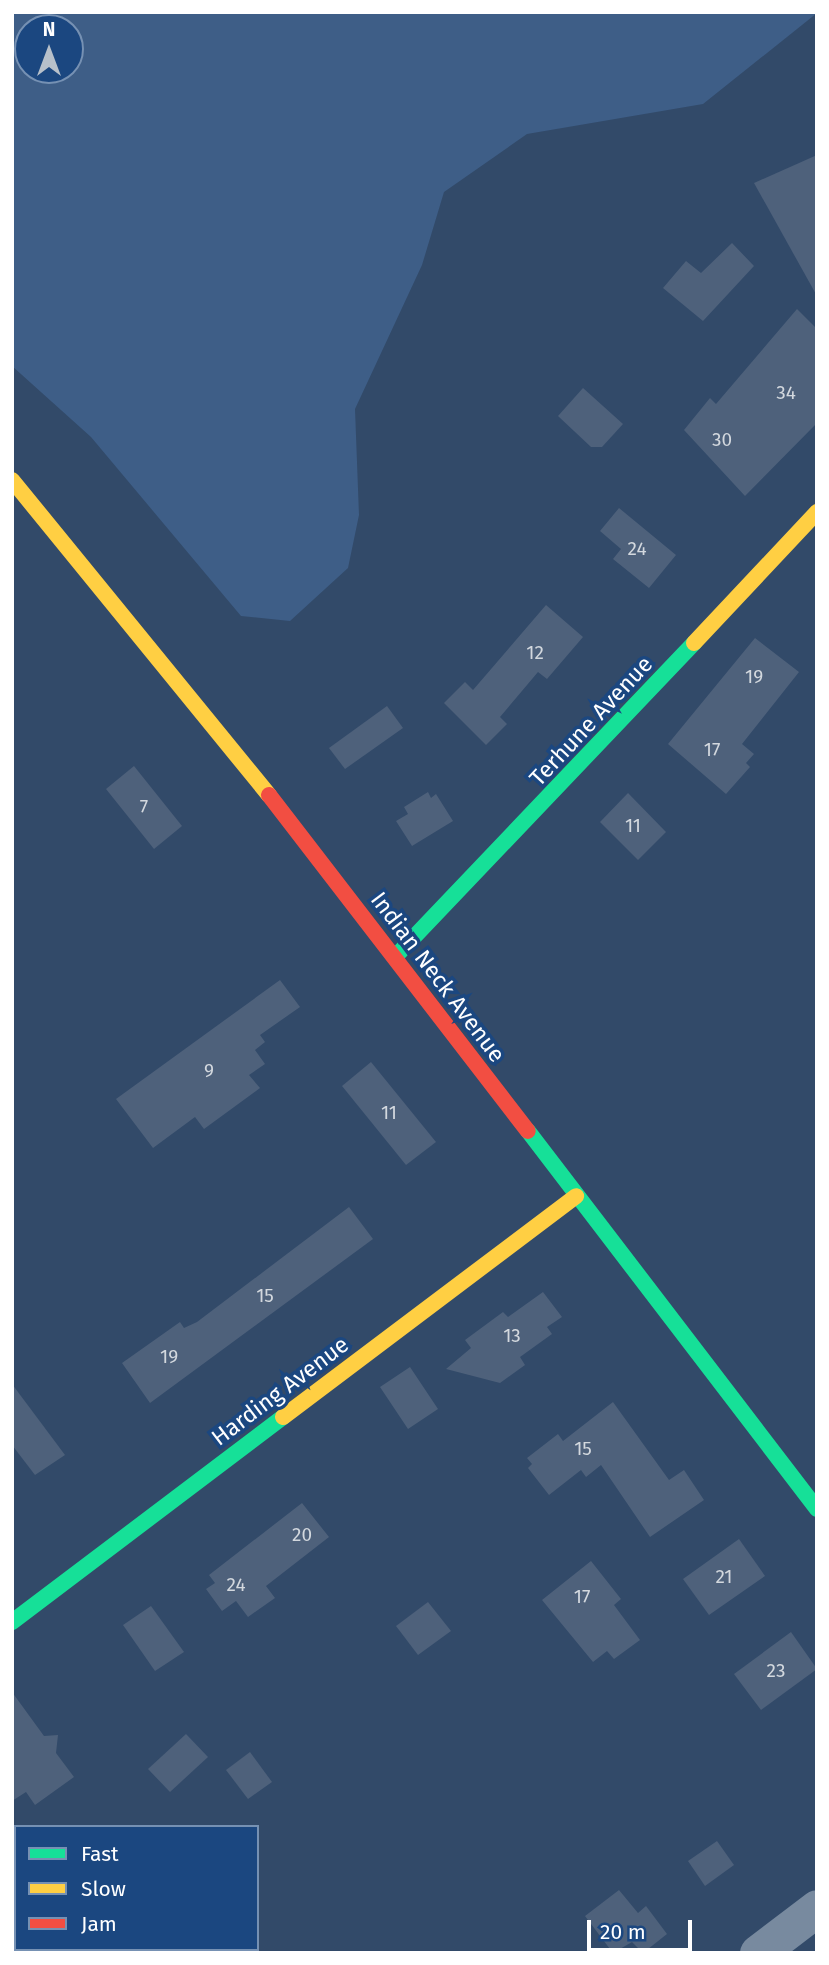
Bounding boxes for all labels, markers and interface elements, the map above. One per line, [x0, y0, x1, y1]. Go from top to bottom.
north arrow [14, 14, 84, 84]
text: N [43, 18, 55, 41]
house number: 34 [776, 382, 796, 404]
house number: 30 [712, 429, 732, 451]
house number: 24 [628, 538, 646, 560]
house number: 12 [526, 642, 544, 664]
street label: Terhune Avenue [524, 650, 658, 792]
house number: 19 [745, 666, 763, 688]
house number: 17 [704, 739, 720, 761]
house number: 7 [140, 796, 148, 818]
house number: 11 [625, 815, 641, 837]
street label: Indian Neck Avenue [365, 886, 511, 1068]
house number: 9 [204, 1060, 214, 1082]
house number: 11 [381, 1102, 397, 1124]
house number: 15 [256, 1285, 274, 1307]
house number: 13 [503, 1325, 521, 1347]
street label: Harding Avenue [206, 1330, 354, 1452]
house number: 19 [160, 1346, 178, 1368]
house number: 15 [574, 1438, 592, 1460]
house number: 20 [292, 1524, 312, 1546]
house number: 21 [715, 1566, 733, 1588]
house number: 24 [227, 1574, 245, 1596]
house number: 17 [574, 1586, 590, 1608]
house number: 23 [767, 1660, 785, 1682]
legend [14, 1825, 259, 1951]
text: Fast [81, 1841, 119, 1867]
text: Slow [81, 1876, 126, 1902]
scale bar [591, 1906, 696, 1950]
text: Jam [81, 1911, 117, 1937]
text: 20 m [600, 1919, 646, 1945]

